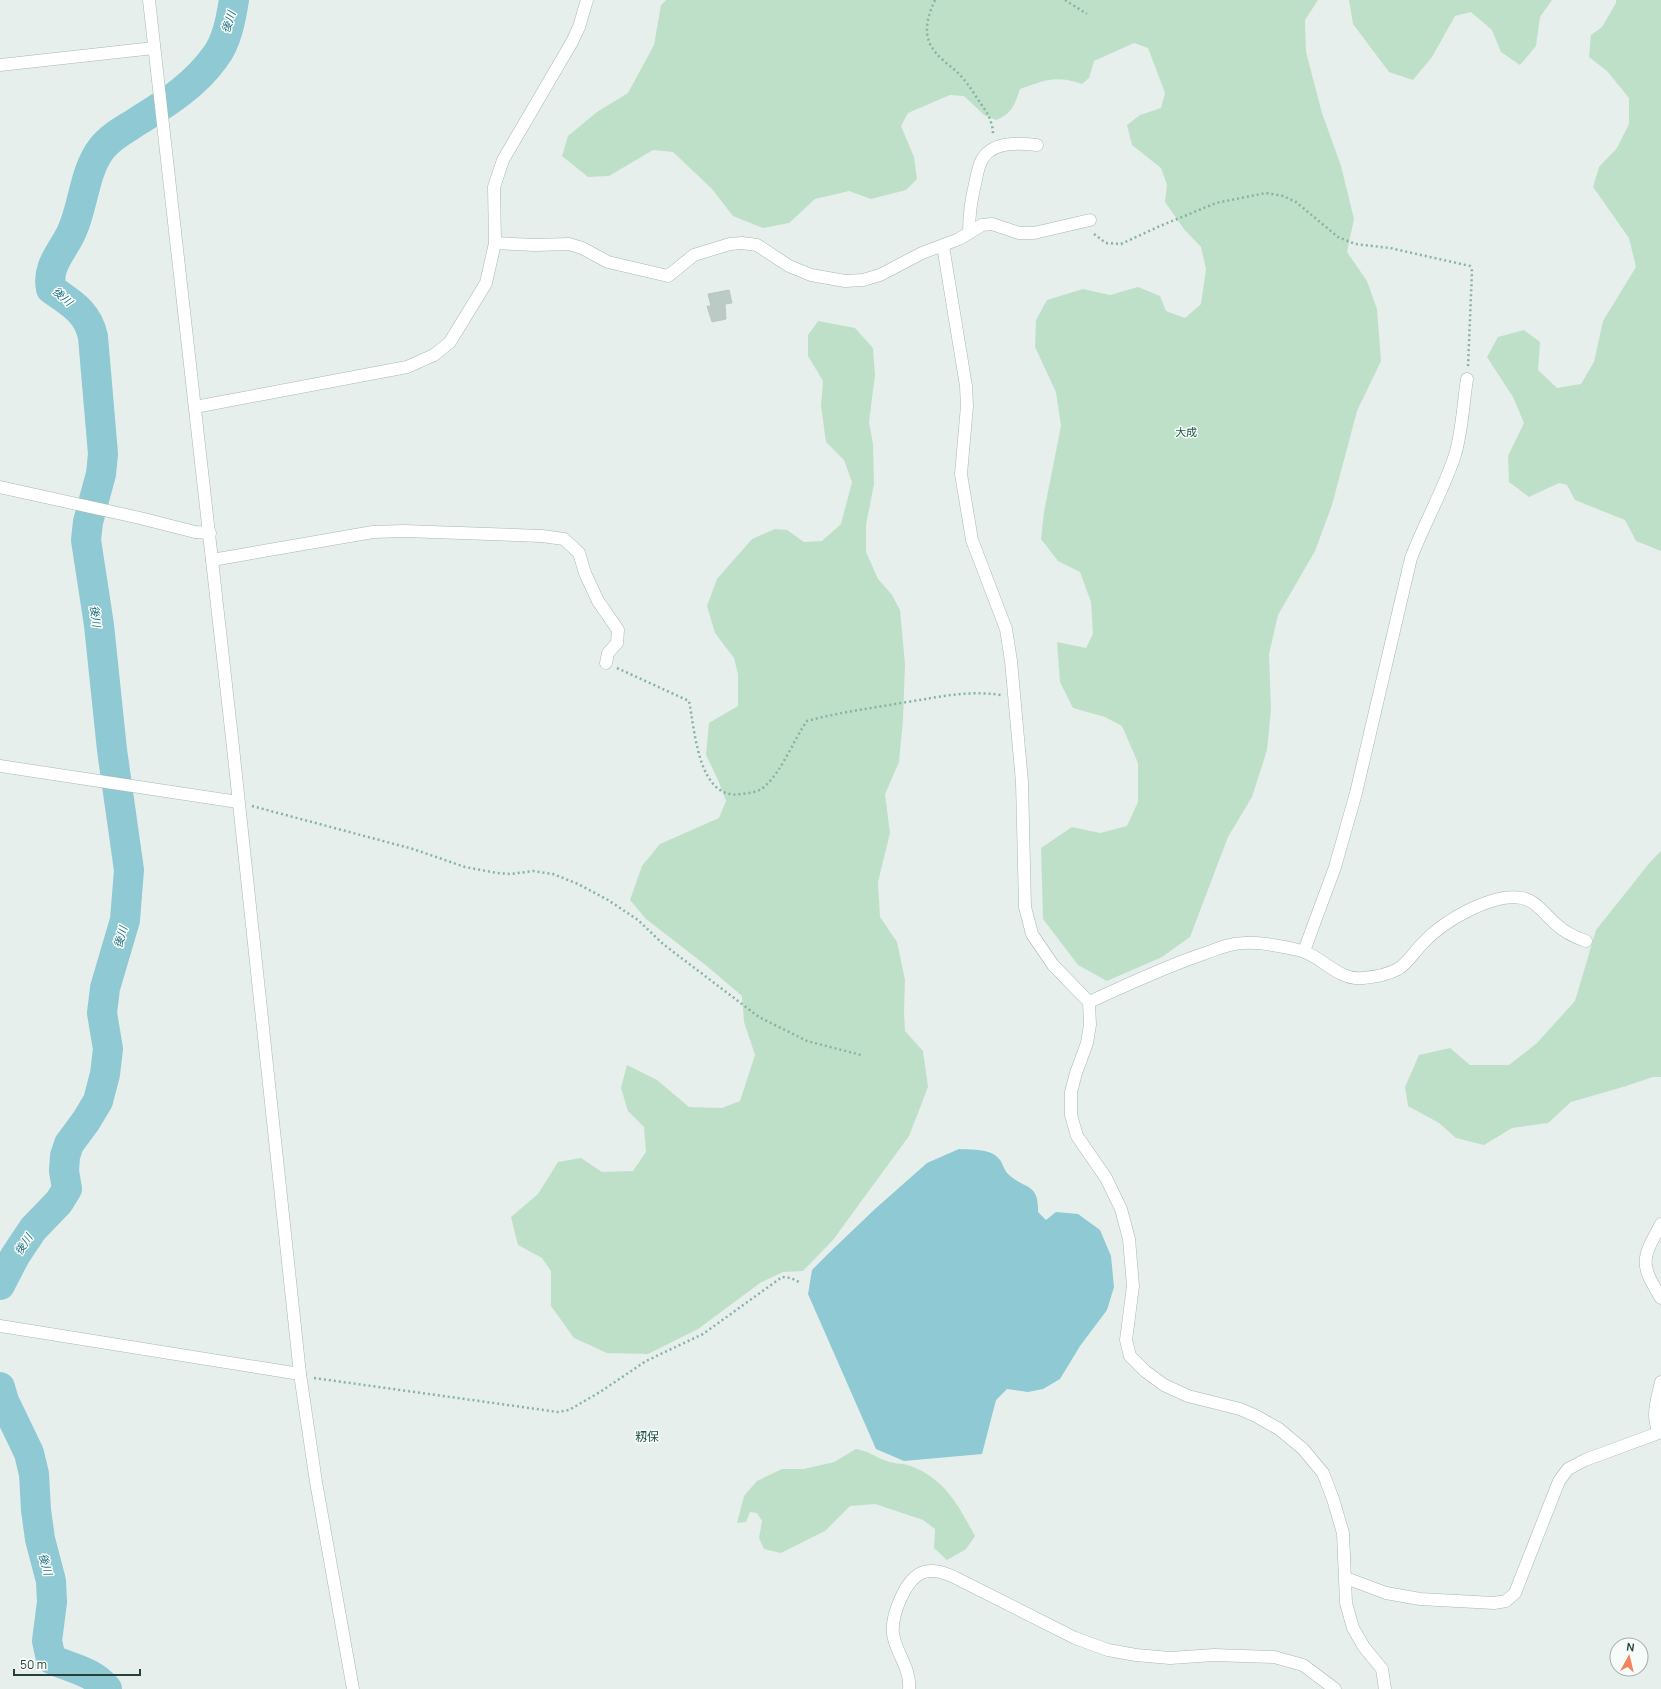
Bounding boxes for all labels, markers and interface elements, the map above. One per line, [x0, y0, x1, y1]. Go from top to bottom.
water label: 後川 [218, 8, 239, 35]
water label: 後川 [50, 283, 77, 310]
district label: 大成 [1175, 424, 1197, 439]
water label: 後川 [87, 604, 105, 629]
water label: 後川 [110, 923, 131, 950]
water label: 後川 [11, 1230, 36, 1257]
district label: 籾保 [635, 1428, 659, 1445]
water label: 後川 [36, 1551, 56, 1578]
north arrow [1609, 1637, 1649, 1677]
text: N [1626, 1639, 1636, 1655]
scale bar [14, 1651, 140, 1677]
text: 50 m [20, 1656, 47, 1673]

